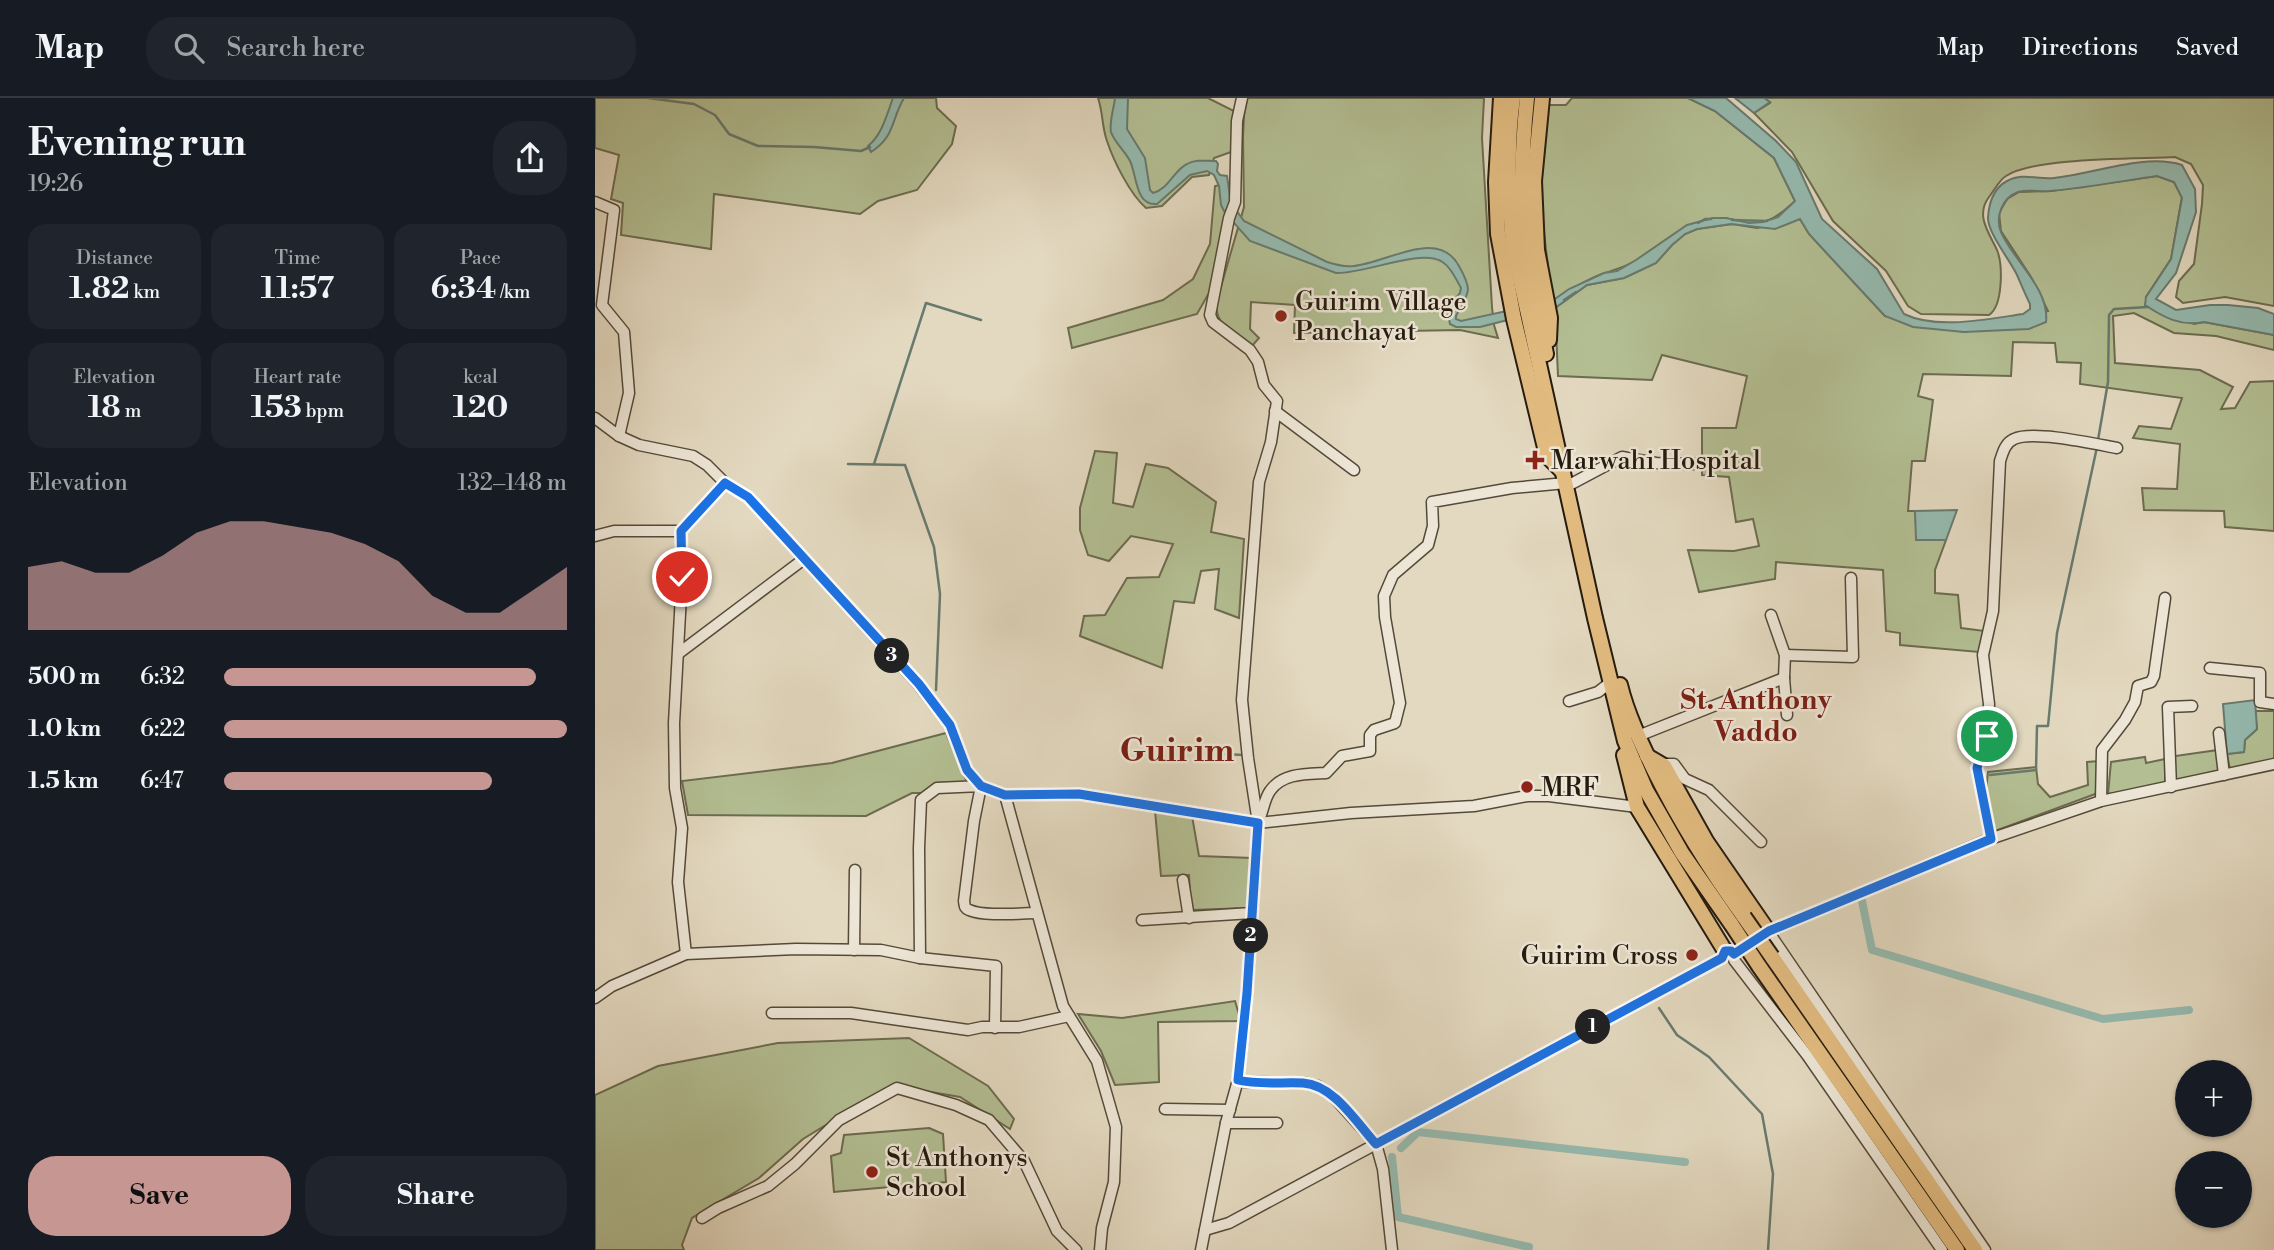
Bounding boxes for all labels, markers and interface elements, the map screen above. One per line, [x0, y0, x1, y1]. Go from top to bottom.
search box [146, 17, 636, 80]
text: Map [35, 28, 104, 69]
icon: search [170, 29, 208, 67]
text: Search here [226, 32, 365, 64]
text: Map [1937, 33, 1984, 63]
text: Directions [2022, 33, 2138, 63]
text: Saved [2176, 33, 2239, 63]
text: Evening run [28, 120, 246, 167]
button: share [493, 121, 567, 195]
text: 19:26 [28, 170, 83, 198]
text: Distance [76, 246, 153, 270]
text: Time [275, 246, 320, 270]
text: Pace [460, 246, 501, 270]
text: 1.82 [69, 270, 130, 308]
text: 11:57 [261, 270, 334, 308]
text: 6:34 [431, 270, 496, 308]
text: km [130, 280, 160, 304]
text: /km [496, 280, 530, 304]
place label: Guirim Village Panchayat [1295, 286, 1467, 348]
marker: Guirim Village Panchayat [1273, 308, 1289, 324]
text: Elevation [73, 365, 156, 389]
text: Heart rate [254, 365, 341, 389]
text: kcal [463, 365, 498, 389]
text: 18 [88, 389, 121, 427]
text: 153 [251, 389, 302, 427]
text: 120 [453, 389, 508, 427]
text: m [121, 399, 141, 423]
text: bpm [302, 399, 344, 423]
place label: Marwahi Hospital [1551, 445, 1761, 477]
marker: Marwahi Hospital [1525, 450, 1545, 470]
text: Elevation [28, 469, 128, 497]
text: 132–148 m [457, 469, 567, 497]
pin [652, 547, 712, 607]
icon: check [663, 558, 701, 596]
pin: 3 [875, 638, 909, 674]
text: 3 [886, 643, 897, 667]
text: 500 m [28, 663, 100, 691]
text: 6:32 [140, 663, 185, 691]
district label: St. Anthony Vaddo [1680, 683, 1833, 750]
pin [1957, 706, 2017, 766]
text: 1.0 km [28, 715, 101, 743]
text: 6:22 [140, 715, 185, 743]
icon: arrive [1968, 717, 2006, 755]
district label: Guirim [1120, 731, 1234, 772]
text: 1.5 km [28, 767, 99, 795]
text: 6:47 [140, 767, 184, 795]
place label: MRF [1541, 772, 1599, 804]
marker: MRF [1519, 779, 1535, 795]
pin: 2 [1233, 918, 1269, 954]
text: 2 [1245, 923, 1256, 947]
place label: Guirim Cross [1521, 940, 1678, 972]
marker: Guirim Cross [1684, 947, 1700, 963]
pin: 1 [1576, 1010, 1611, 1044]
text: 1 [1588, 1014, 1597, 1038]
map controls [2175, 1060, 2252, 1228]
button: + [2175, 1060, 2252, 1137]
place label: St Anthonys School [886, 1142, 1028, 1204]
button: − [2175, 1151, 2252, 1228]
button: Save [28, 1156, 291, 1236]
button: Share [305, 1156, 567, 1236]
marker: St Anthonys School [864, 1164, 880, 1180]

